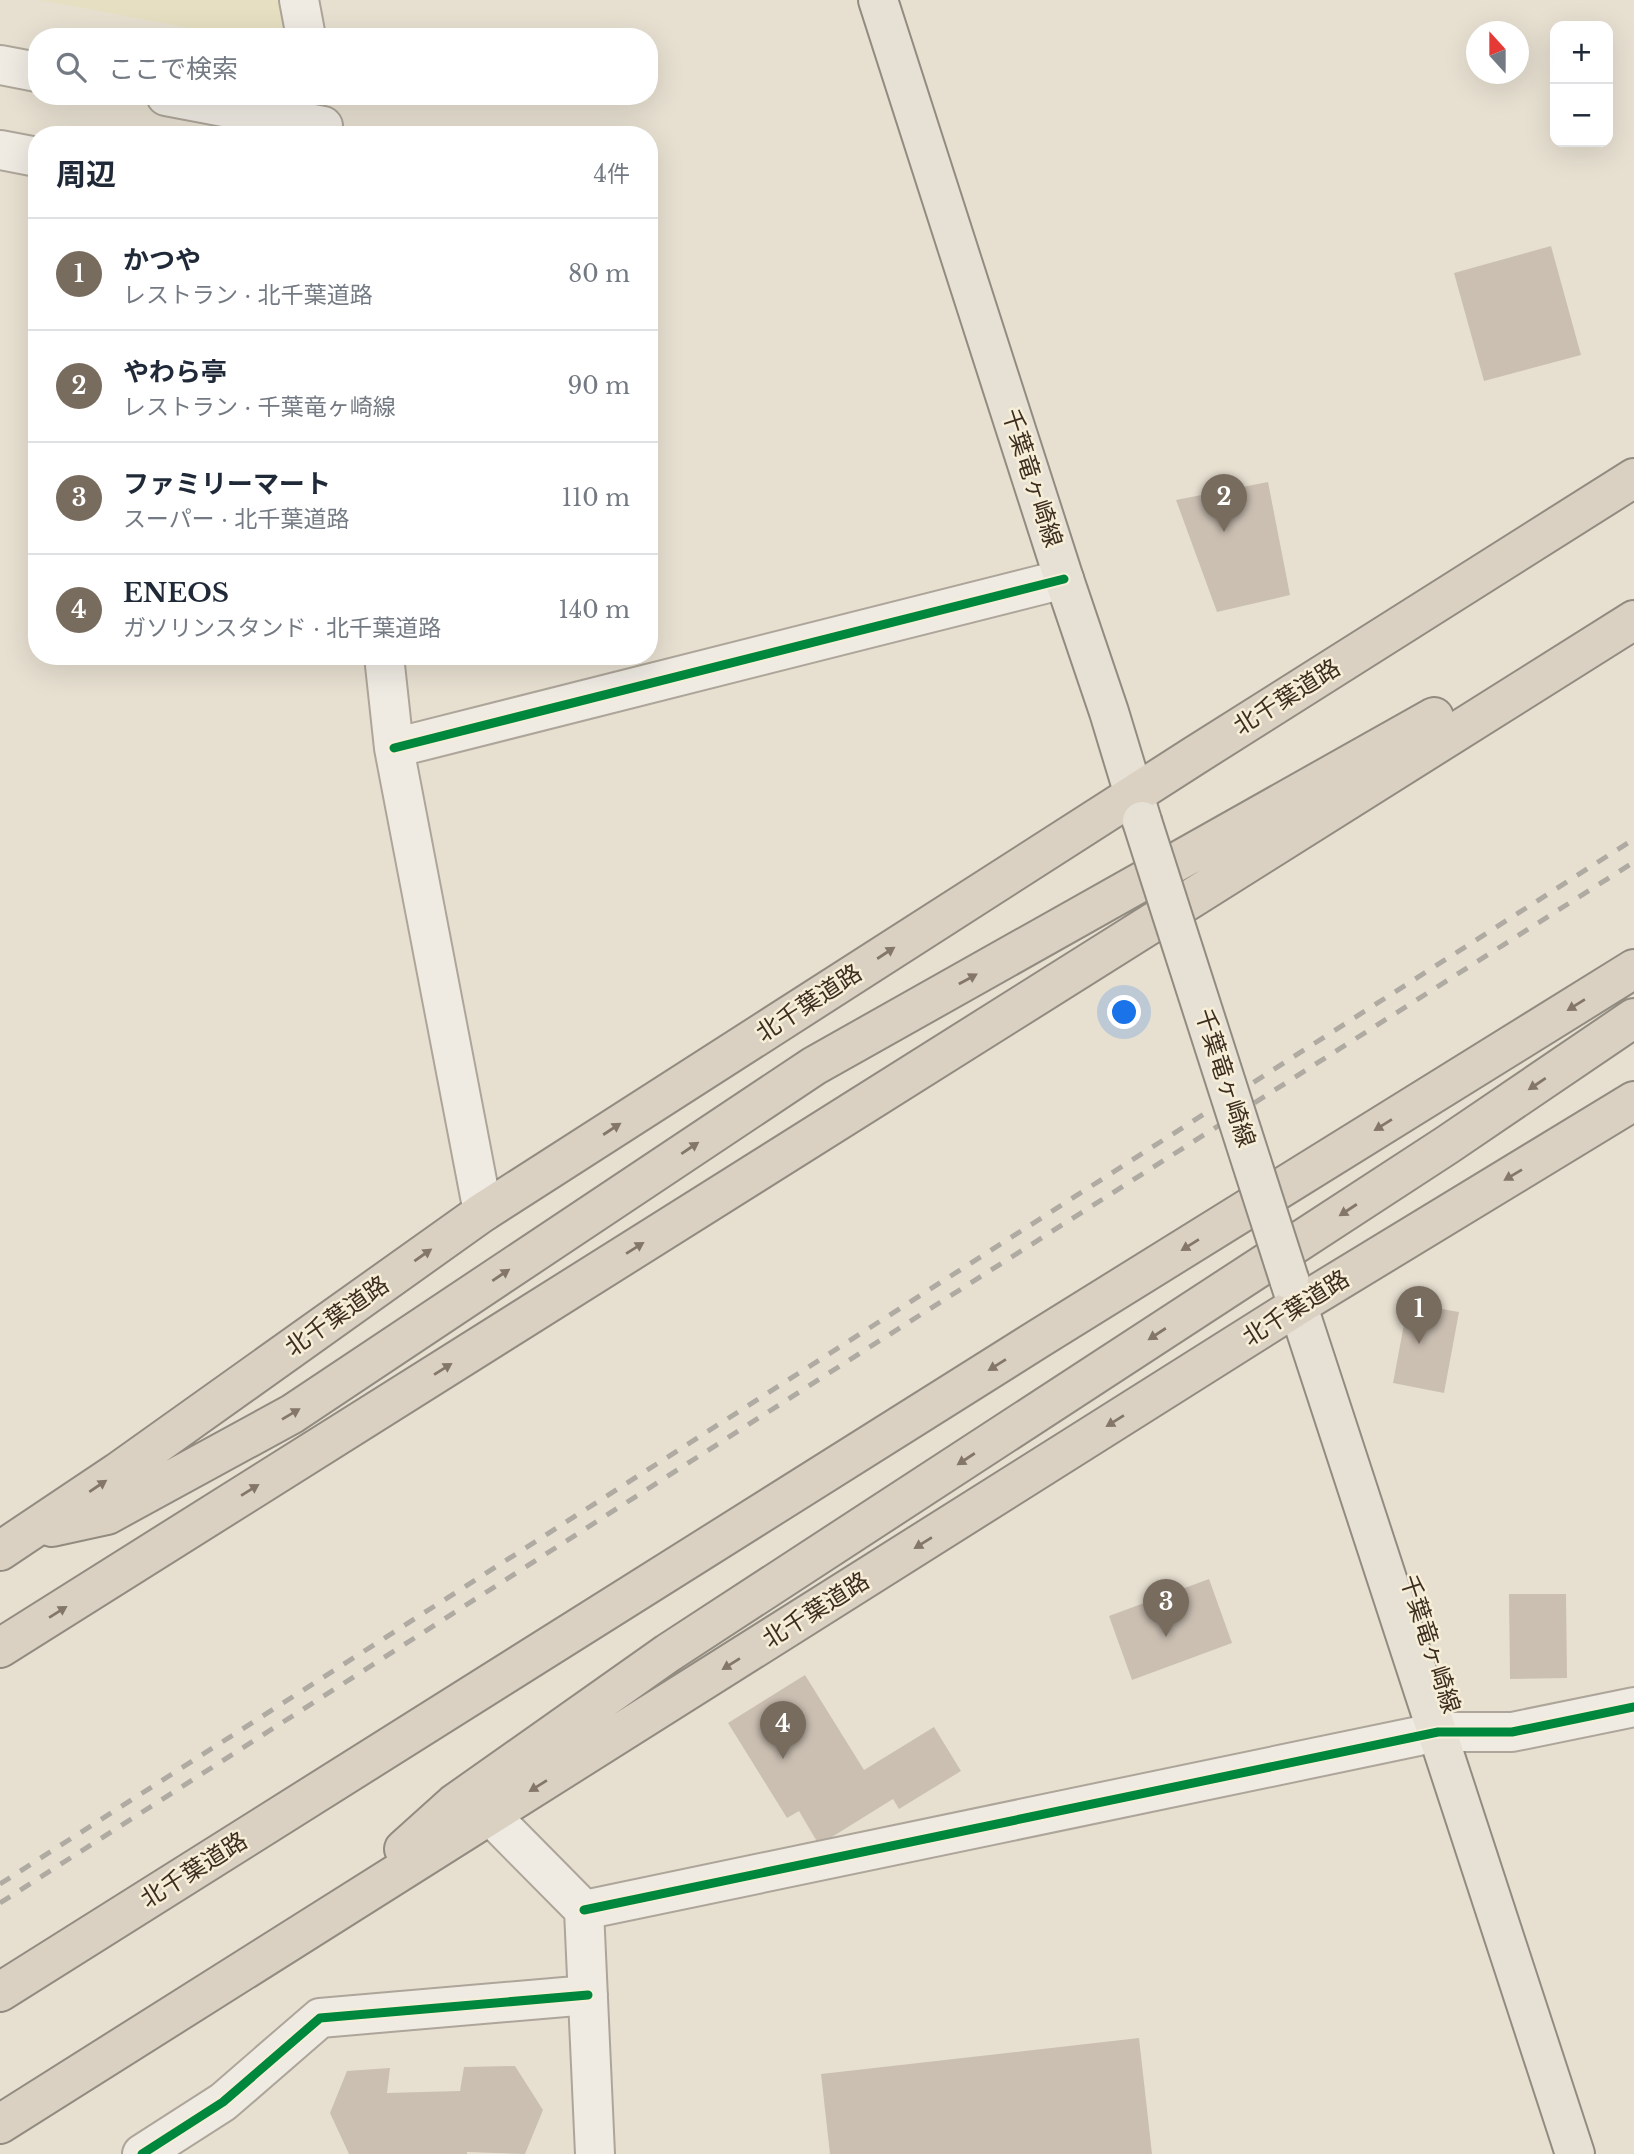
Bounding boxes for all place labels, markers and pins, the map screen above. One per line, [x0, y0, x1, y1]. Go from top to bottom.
pin: 2 [1201, 474, 1247, 532]
pin: 1 [1396, 1286, 1442, 1344]
pin: 3 [1143, 1579, 1189, 1637]
pin: 4 [760, 1701, 806, 1759]

